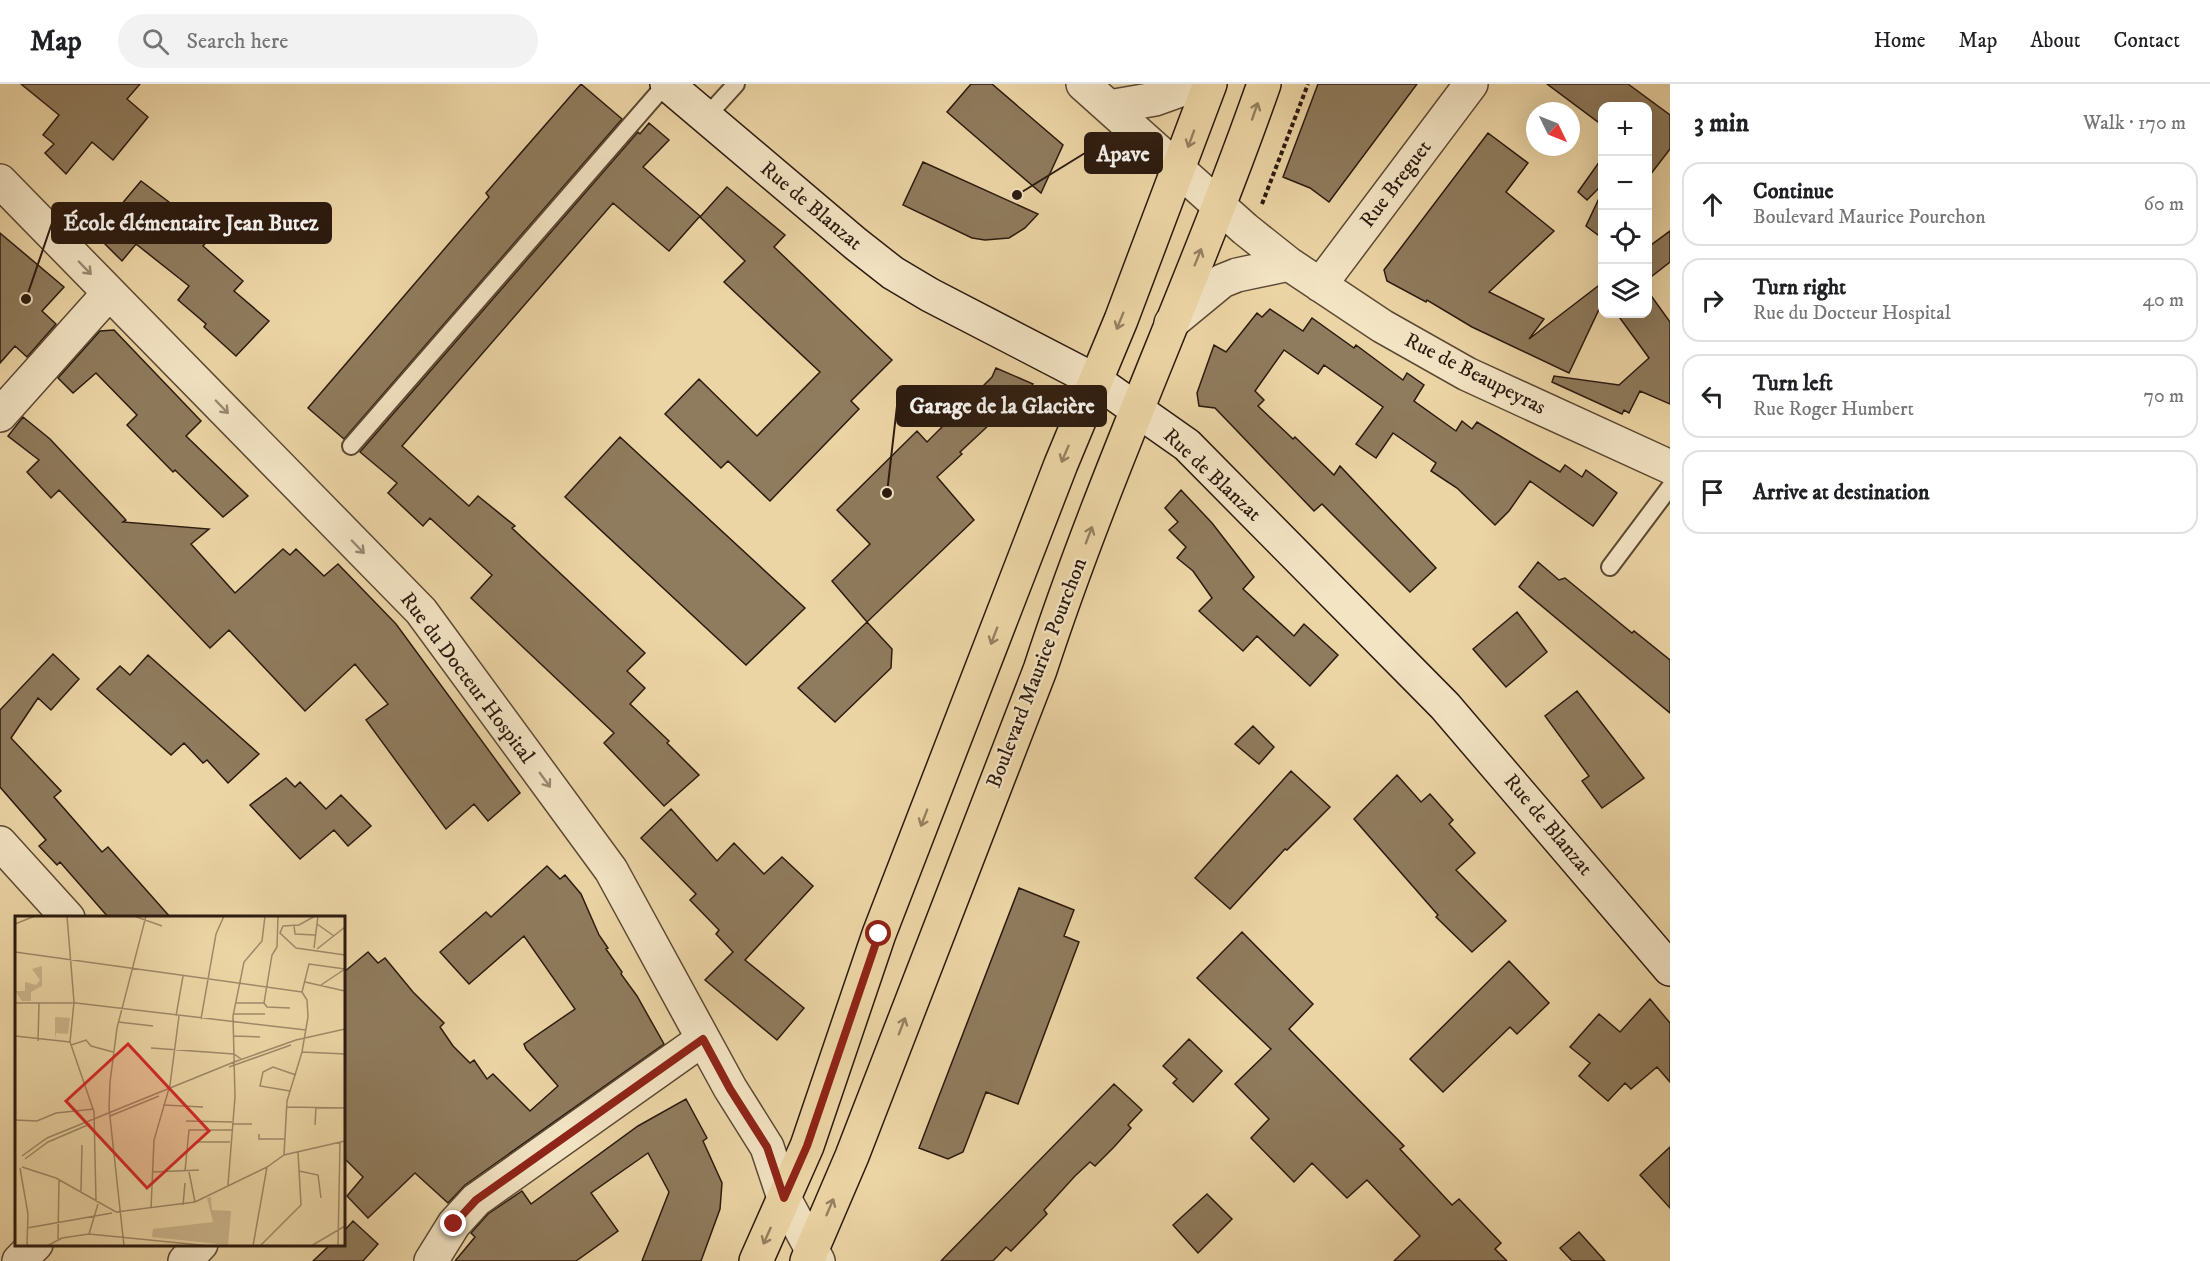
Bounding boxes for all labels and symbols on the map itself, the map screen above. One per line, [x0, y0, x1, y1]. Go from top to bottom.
one-way arrow [1250, 102, 1261, 121]
north arrow [1526, 102, 1580, 156]
one-way arrow [1184, 129, 1195, 148]
callout: Apave [1085, 133, 1162, 173]
street label: Rue Breguet [1355, 135, 1437, 233]
text: Apave [1095, 141, 1150, 168]
street label: Rue de Blanzat [755, 156, 867, 256]
callout: École élémentaire Jean Butez [52, 203, 331, 243]
text: École élémentaire Jean Butez [63, 209, 319, 237]
one-way arrow [1193, 249, 1204, 267]
one-way arrow [78, 261, 92, 276]
one-way arrow [1114, 311, 1125, 330]
street label: Rue de Beaupeyras [1400, 327, 1550, 421]
callout: Garage de la Glacière [897, 386, 1106, 426]
text: Garage de la Glacière [909, 393, 1095, 420]
one-way arrow [214, 400, 229, 415]
street label: Rue de Blanzat [1157, 423, 1267, 527]
one-way arrow [1059, 445, 1070, 463]
one-way arrow [1084, 527, 1095, 545]
one-way arrow [351, 539, 365, 554]
street label: Boulevard Maurice Pourchon [981, 554, 1093, 792]
street label: Rue du Docteur Hospital [394, 587, 540, 769]
one-way arrow [988, 626, 999, 645]
street label: Rue de Blanzat [1498, 769, 1598, 881]
one-way arrow [539, 772, 551, 788]
one-way arrow [917, 808, 928, 827]
inset map [15, 916, 345, 1246]
route start [865, 920, 891, 946]
one-way arrow [897, 1017, 908, 1036]
one-way arrow [825, 1199, 836, 1217]
route end [440, 1210, 466, 1236]
one-way arrow [761, 1227, 772, 1245]

